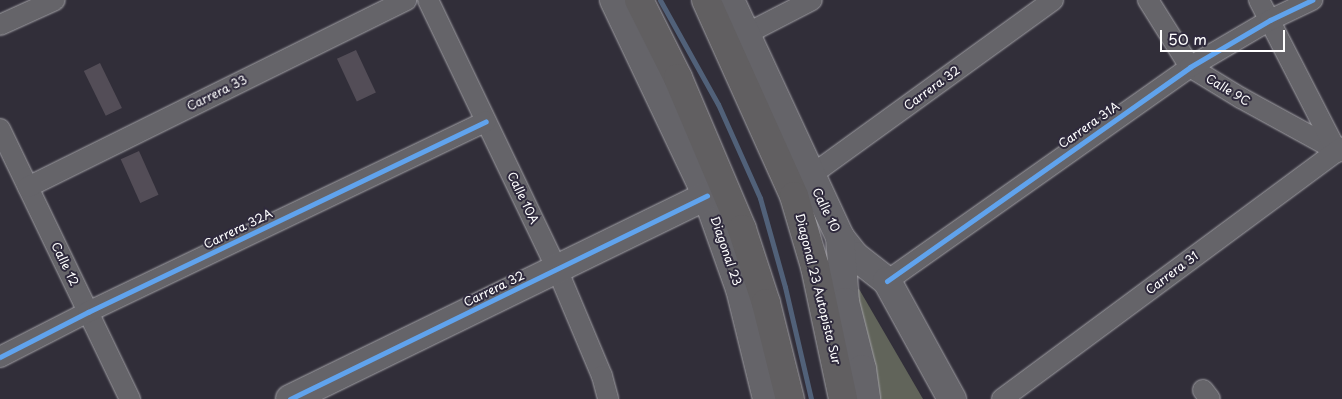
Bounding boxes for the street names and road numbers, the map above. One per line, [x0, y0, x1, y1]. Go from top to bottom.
street label: Carrera 32 [901, 63, 963, 113]
street label: Calle 9C [1203, 71, 1253, 109]
street label: Carrera 33 [184, 72, 250, 114]
street label: Carrera 31A [1056, 99, 1122, 151]
street label: Calle 10A [504, 170, 542, 226]
street label: Calle 10 [809, 186, 843, 234]
street label: Carrera 32A [201, 206, 275, 252]
street label: Diagonal 23 Autopista Sur [792, 212, 844, 366]
street label: Diagonal 23 [707, 214, 745, 288]
street label: Calle 12 [48, 240, 82, 288]
street label: Carrera 31 [1143, 248, 1201, 298]
street label: Carrera 32 [461, 268, 527, 310]

